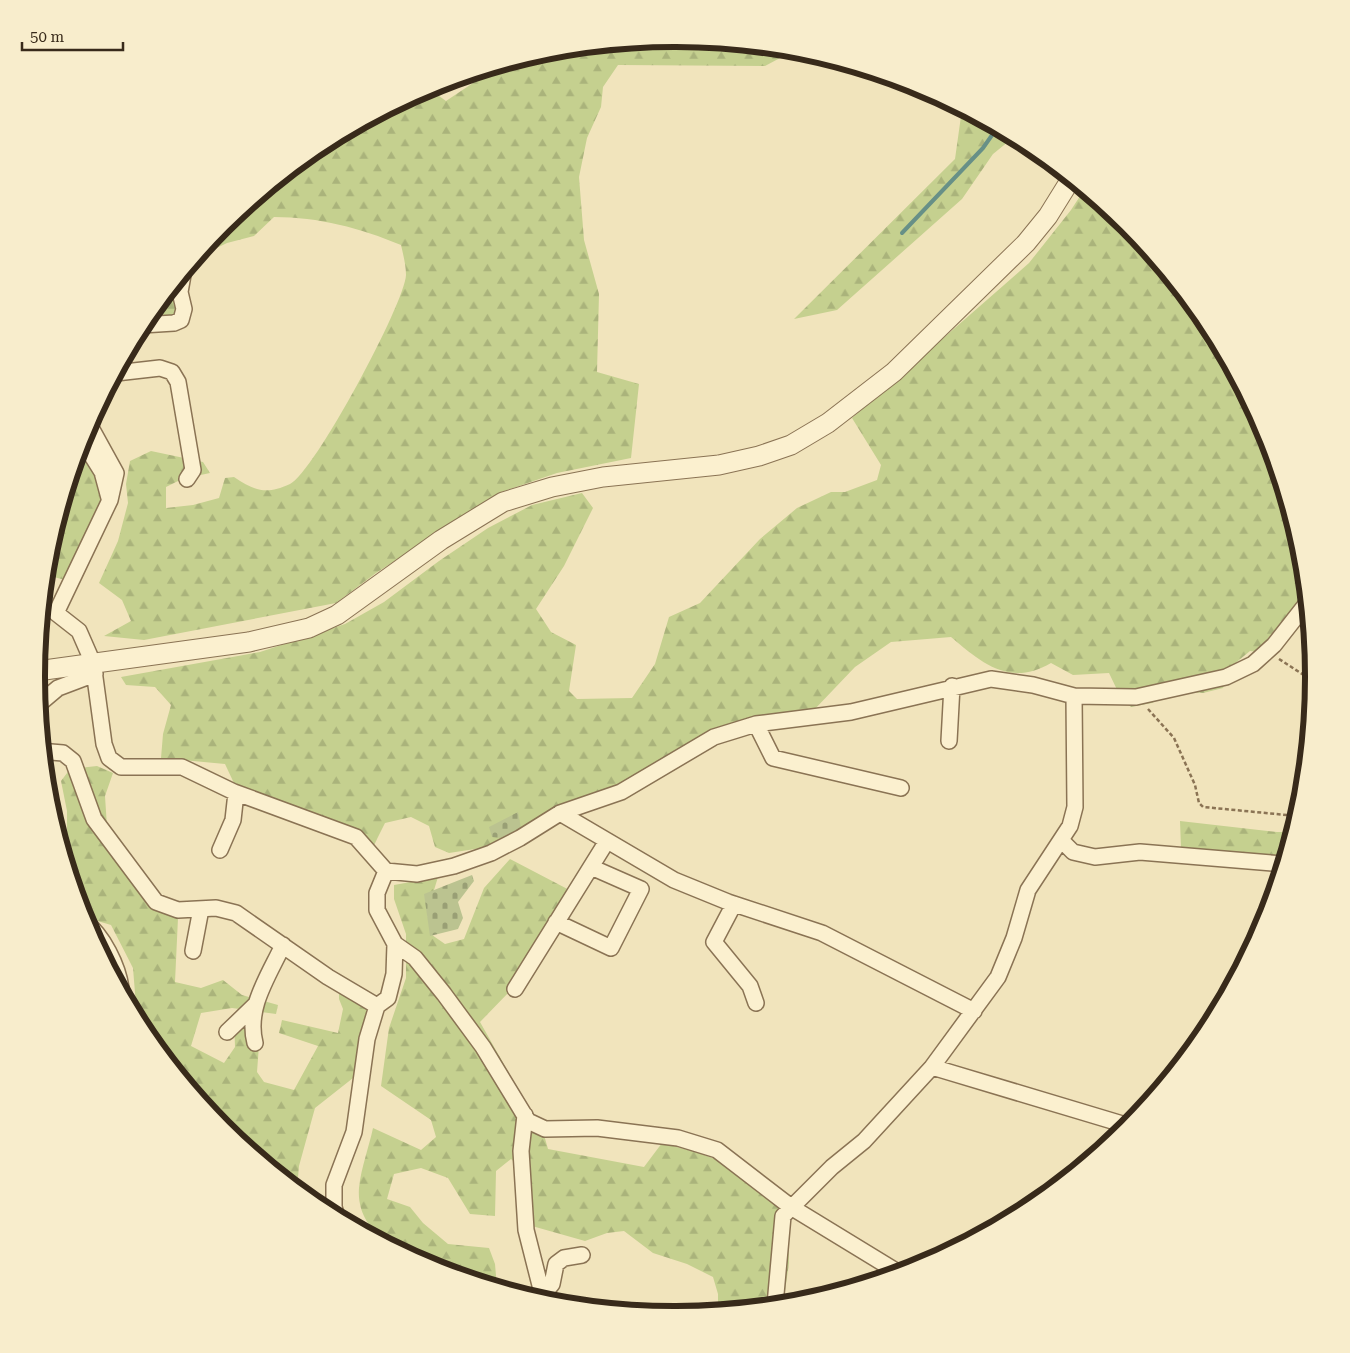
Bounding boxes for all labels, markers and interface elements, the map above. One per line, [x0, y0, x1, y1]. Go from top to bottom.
scale bar [22, 20, 124, 52]
text: 50 m [30, 28, 65, 46]

